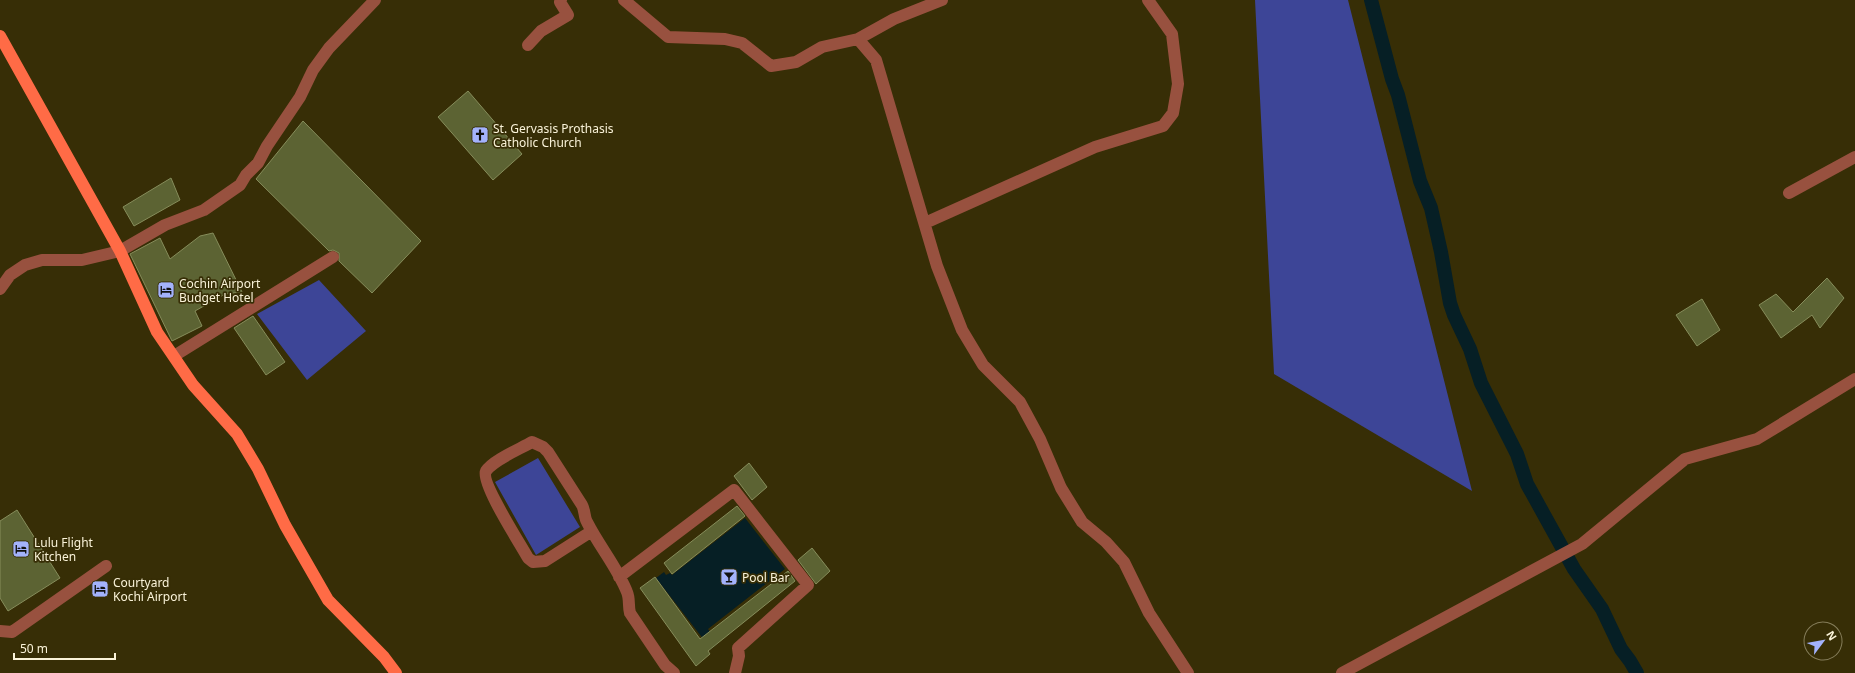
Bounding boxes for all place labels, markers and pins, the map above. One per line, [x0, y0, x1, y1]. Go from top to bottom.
place label: St. Gervasis Prothasis Catholic Church [493, 120, 614, 151]
church icon: St. Gervasis Prothasis Catholic Church [470, 125, 490, 145]
place label: Cochin Airport Budget Hotel [179, 275, 261, 306]
hotel icon: Cochin Airport Budget Hotel [156, 280, 176, 300]
place label: Lulu Flight Kitchen [34, 534, 94, 565]
hotel icon: Lulu Flight Kitchen [11, 539, 31, 559]
bar icon: Pool Bar [719, 567, 739, 587]
place label: Pool Bar [742, 569, 790, 586]
place label: Courtyard Kochi Airport [113, 574, 187, 605]
hotel icon: Courtyard Kochi Airport [90, 579, 110, 599]

